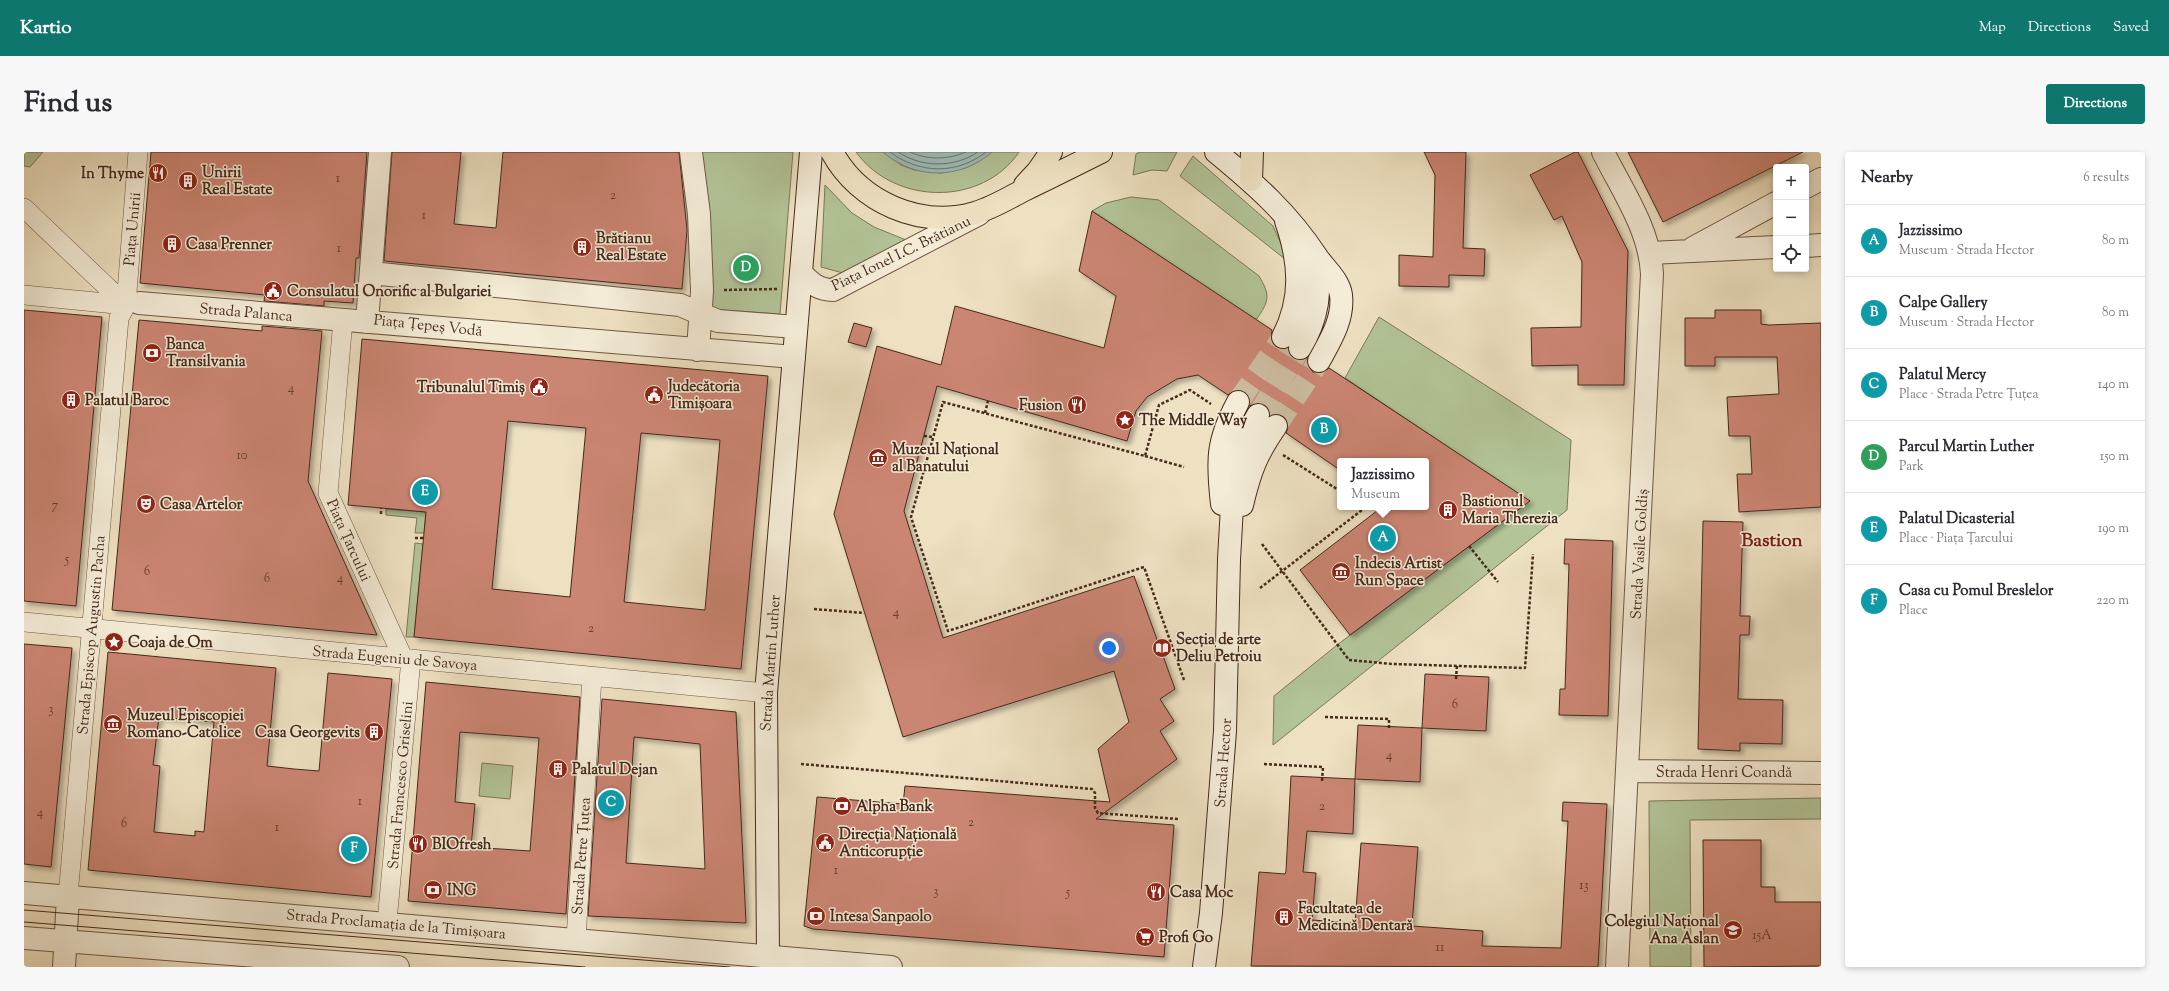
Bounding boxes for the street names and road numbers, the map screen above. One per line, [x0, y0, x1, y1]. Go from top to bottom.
street label: Piața Unirii [120, 191, 147, 267]
street label: Piața Ionel I.C. Brătianu [828, 211, 975, 297]
street label: Strada Palanca [198, 299, 294, 328]
street label: Piața Țepeș Vodă [372, 310, 483, 343]
street label: Strada Vasile Goldiș [1627, 488, 1654, 620]
street label: Piața Țarcului [320, 496, 375, 585]
street label: Strada Episcop Augustin Pacha [73, 535, 112, 736]
street label: Strada Martin Luther [756, 594, 787, 732]
street label: Strada Eugeniu de Savoya [312, 642, 478, 677]
street label: Strada Francesco Griselini [384, 700, 419, 870]
street label: Strada Hector [1211, 717, 1238, 808]
street label: Strada Henri Coandă [1656, 763, 1792, 784]
street label: Strada Petre Țuțea [568, 797, 597, 915]
street label: Strada Proclamația de la Timișoara [285, 905, 507, 946]

